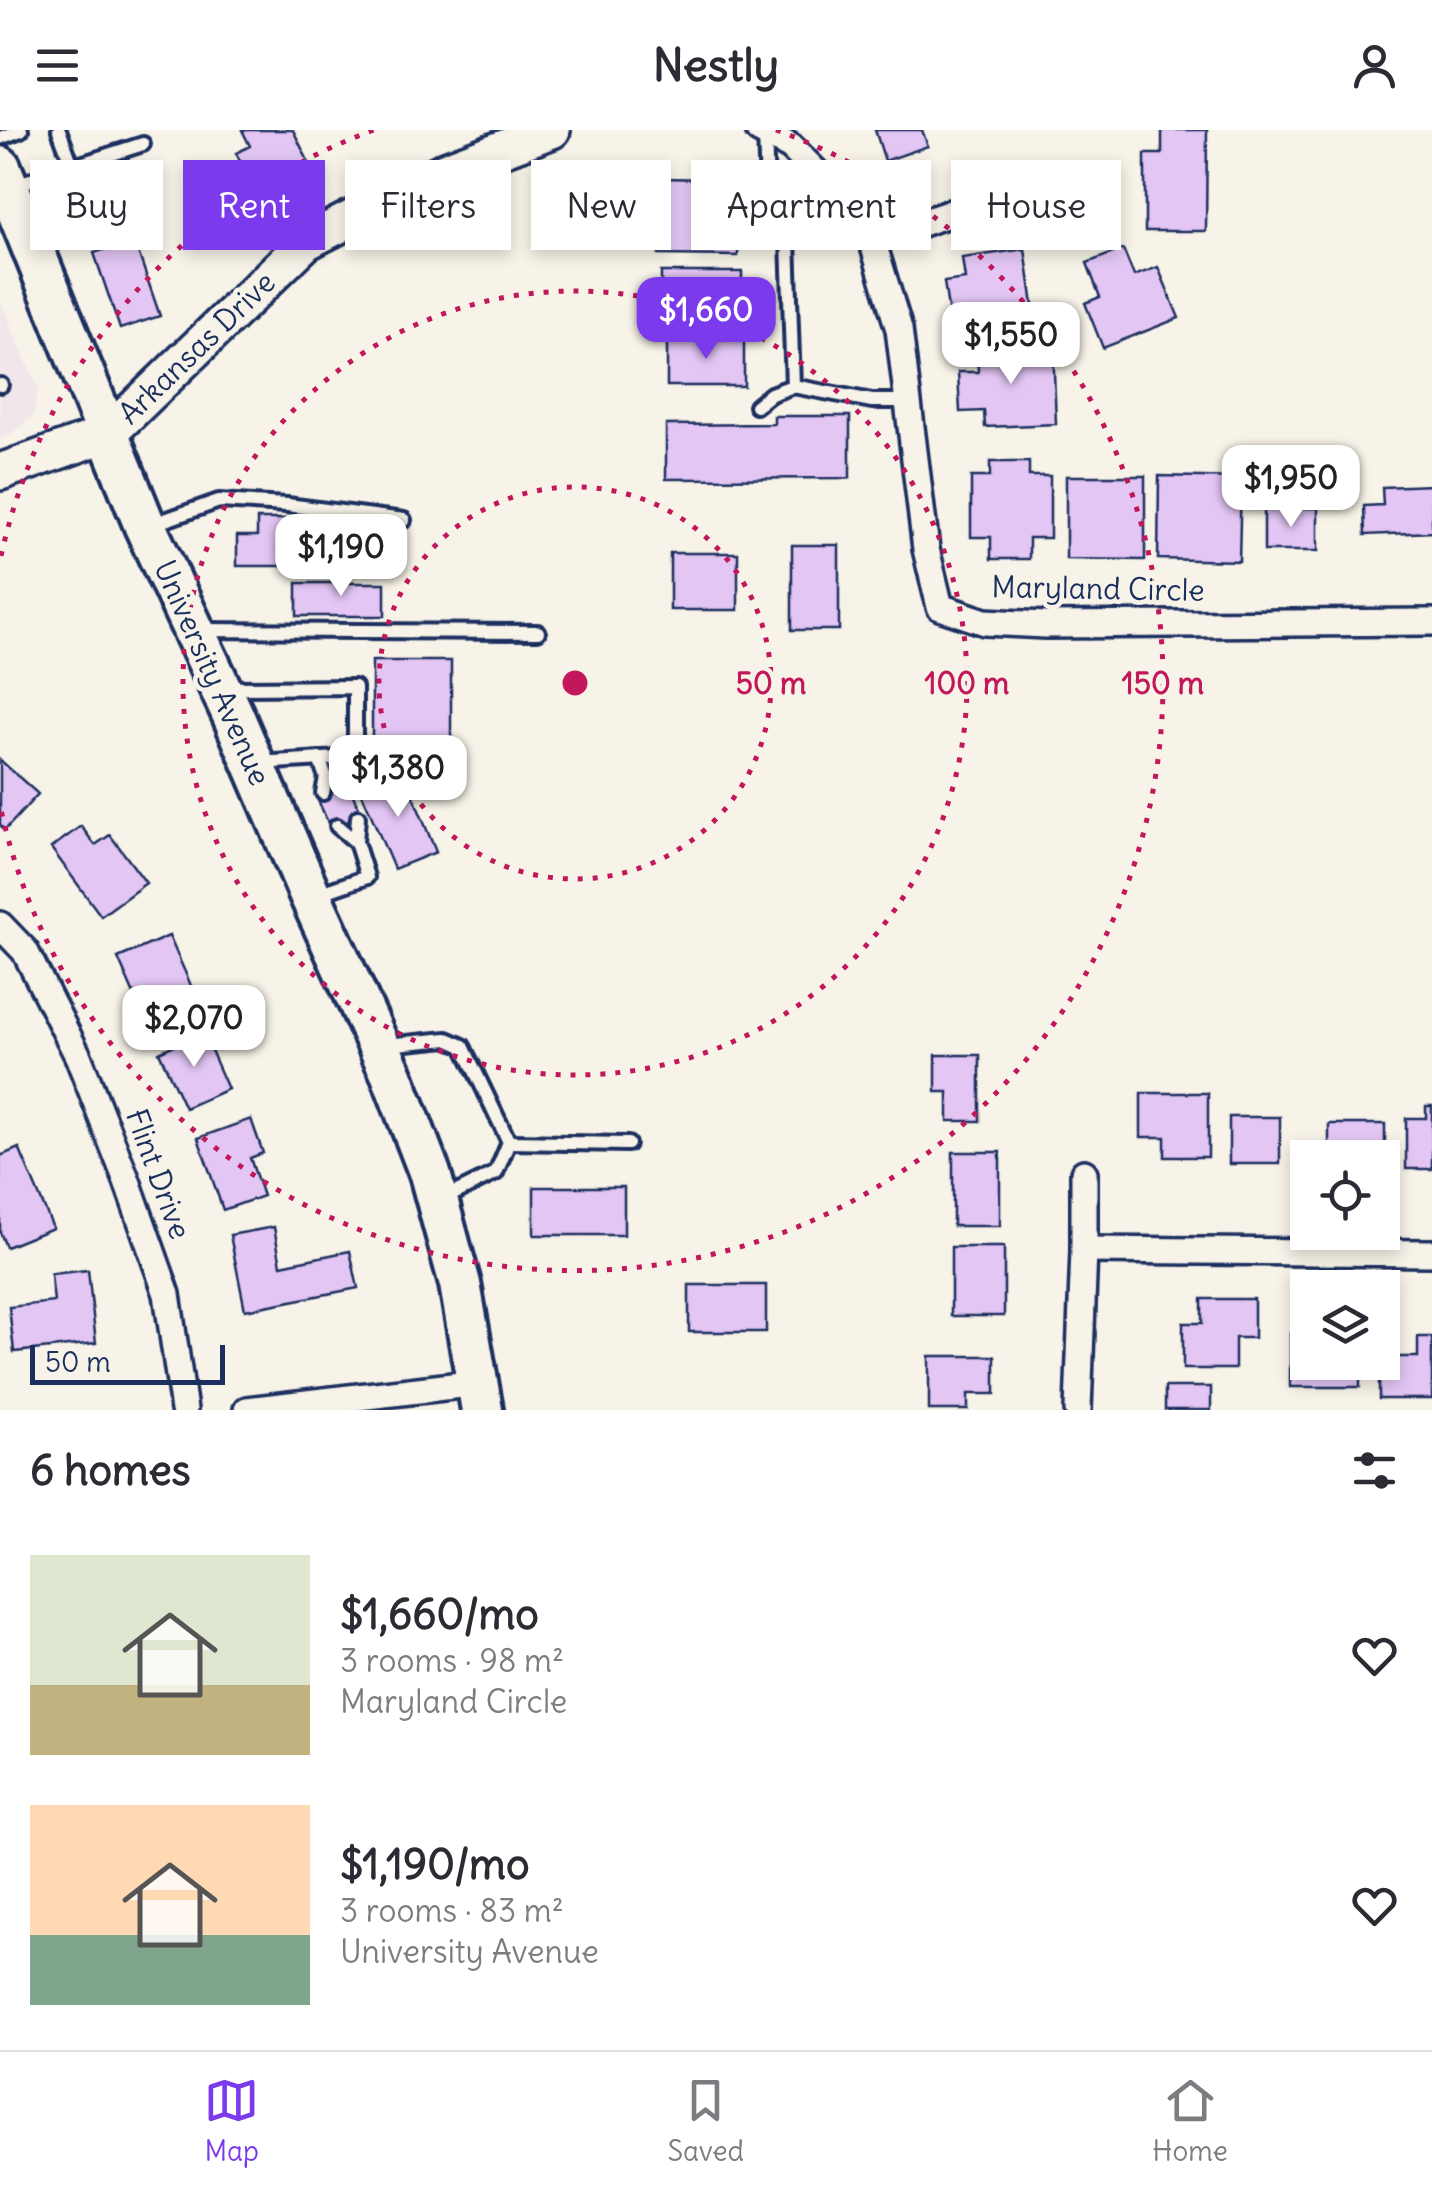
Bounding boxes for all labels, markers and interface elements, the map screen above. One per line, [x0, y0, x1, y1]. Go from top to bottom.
text: Nestly [653, 37, 779, 93]
icon: menu [30, 38, 85, 93]
icon: person [1347, 38, 1402, 93]
chip: Buy [30, 160, 163, 250]
chip: Rent [183, 160, 325, 250]
chip: Filters [345, 160, 511, 250]
chip: New [531, 160, 671, 250]
chip: Apartment [691, 160, 931, 250]
chip: House [951, 160, 1121, 250]
street label: Arkansas Drive [110, 263, 283, 432]
pin: $1,660 [625, 277, 787, 362]
text: $1,660 [659, 289, 753, 330]
pin: $1,550 [930, 302, 1092, 387]
text: $1,550 [964, 314, 1058, 355]
pin: $1,950 [1210, 445, 1372, 530]
text: $1,950 [1244, 457, 1338, 498]
pin: $1,190 [260, 514, 422, 599]
text: $1,190 [297, 526, 385, 567]
street label: University Avenue [146, 554, 280, 791]
street label: Maryland Circle [991, 567, 1205, 609]
text: 50 m [736, 664, 806, 702]
text: 100 m [925, 664, 1009, 702]
text: 150 m [1122, 664, 1204, 702]
centre of rings [557, 665, 593, 701]
pin: $1,380 [317, 735, 479, 820]
text: $1,380 [351, 747, 445, 788]
pin: $2,070 [113, 985, 275, 1070]
text: $2,070 [144, 997, 244, 1038]
street label: Flint Drive [118, 1103, 200, 1244]
map controls [1290, 1140, 1400, 1380]
button: locate [1290, 1140, 1400, 1250]
button: layers [1290, 1270, 1400, 1380]
scale bar [30, 1340, 225, 1384]
text: 50 m [45, 1344, 111, 1380]
icon: filters [1347, 1443, 1402, 1498]
text: 6 homes [30, 1444, 191, 1496]
text: $1,660/mo [340, 1588, 539, 1640]
icon: home [110, 1595, 230, 1715]
icon: heart [1347, 1628, 1402, 1683]
text: 3 rooms · 98 m² [340, 1640, 564, 1681]
text: Maryland Circle [340, 1681, 567, 1722]
text: $1,190/mo [340, 1838, 530, 1890]
icon: home [110, 1845, 230, 1965]
icon: heart [1347, 1878, 1402, 1933]
text: 3 rooms · 83 m² [340, 1890, 564, 1931]
text: University Avenue [340, 1931, 599, 1972]
tab: Map [204, 2073, 259, 2169]
tab: Saved [667, 2073, 744, 2169]
tab: Home [1152, 2073, 1228, 2169]

